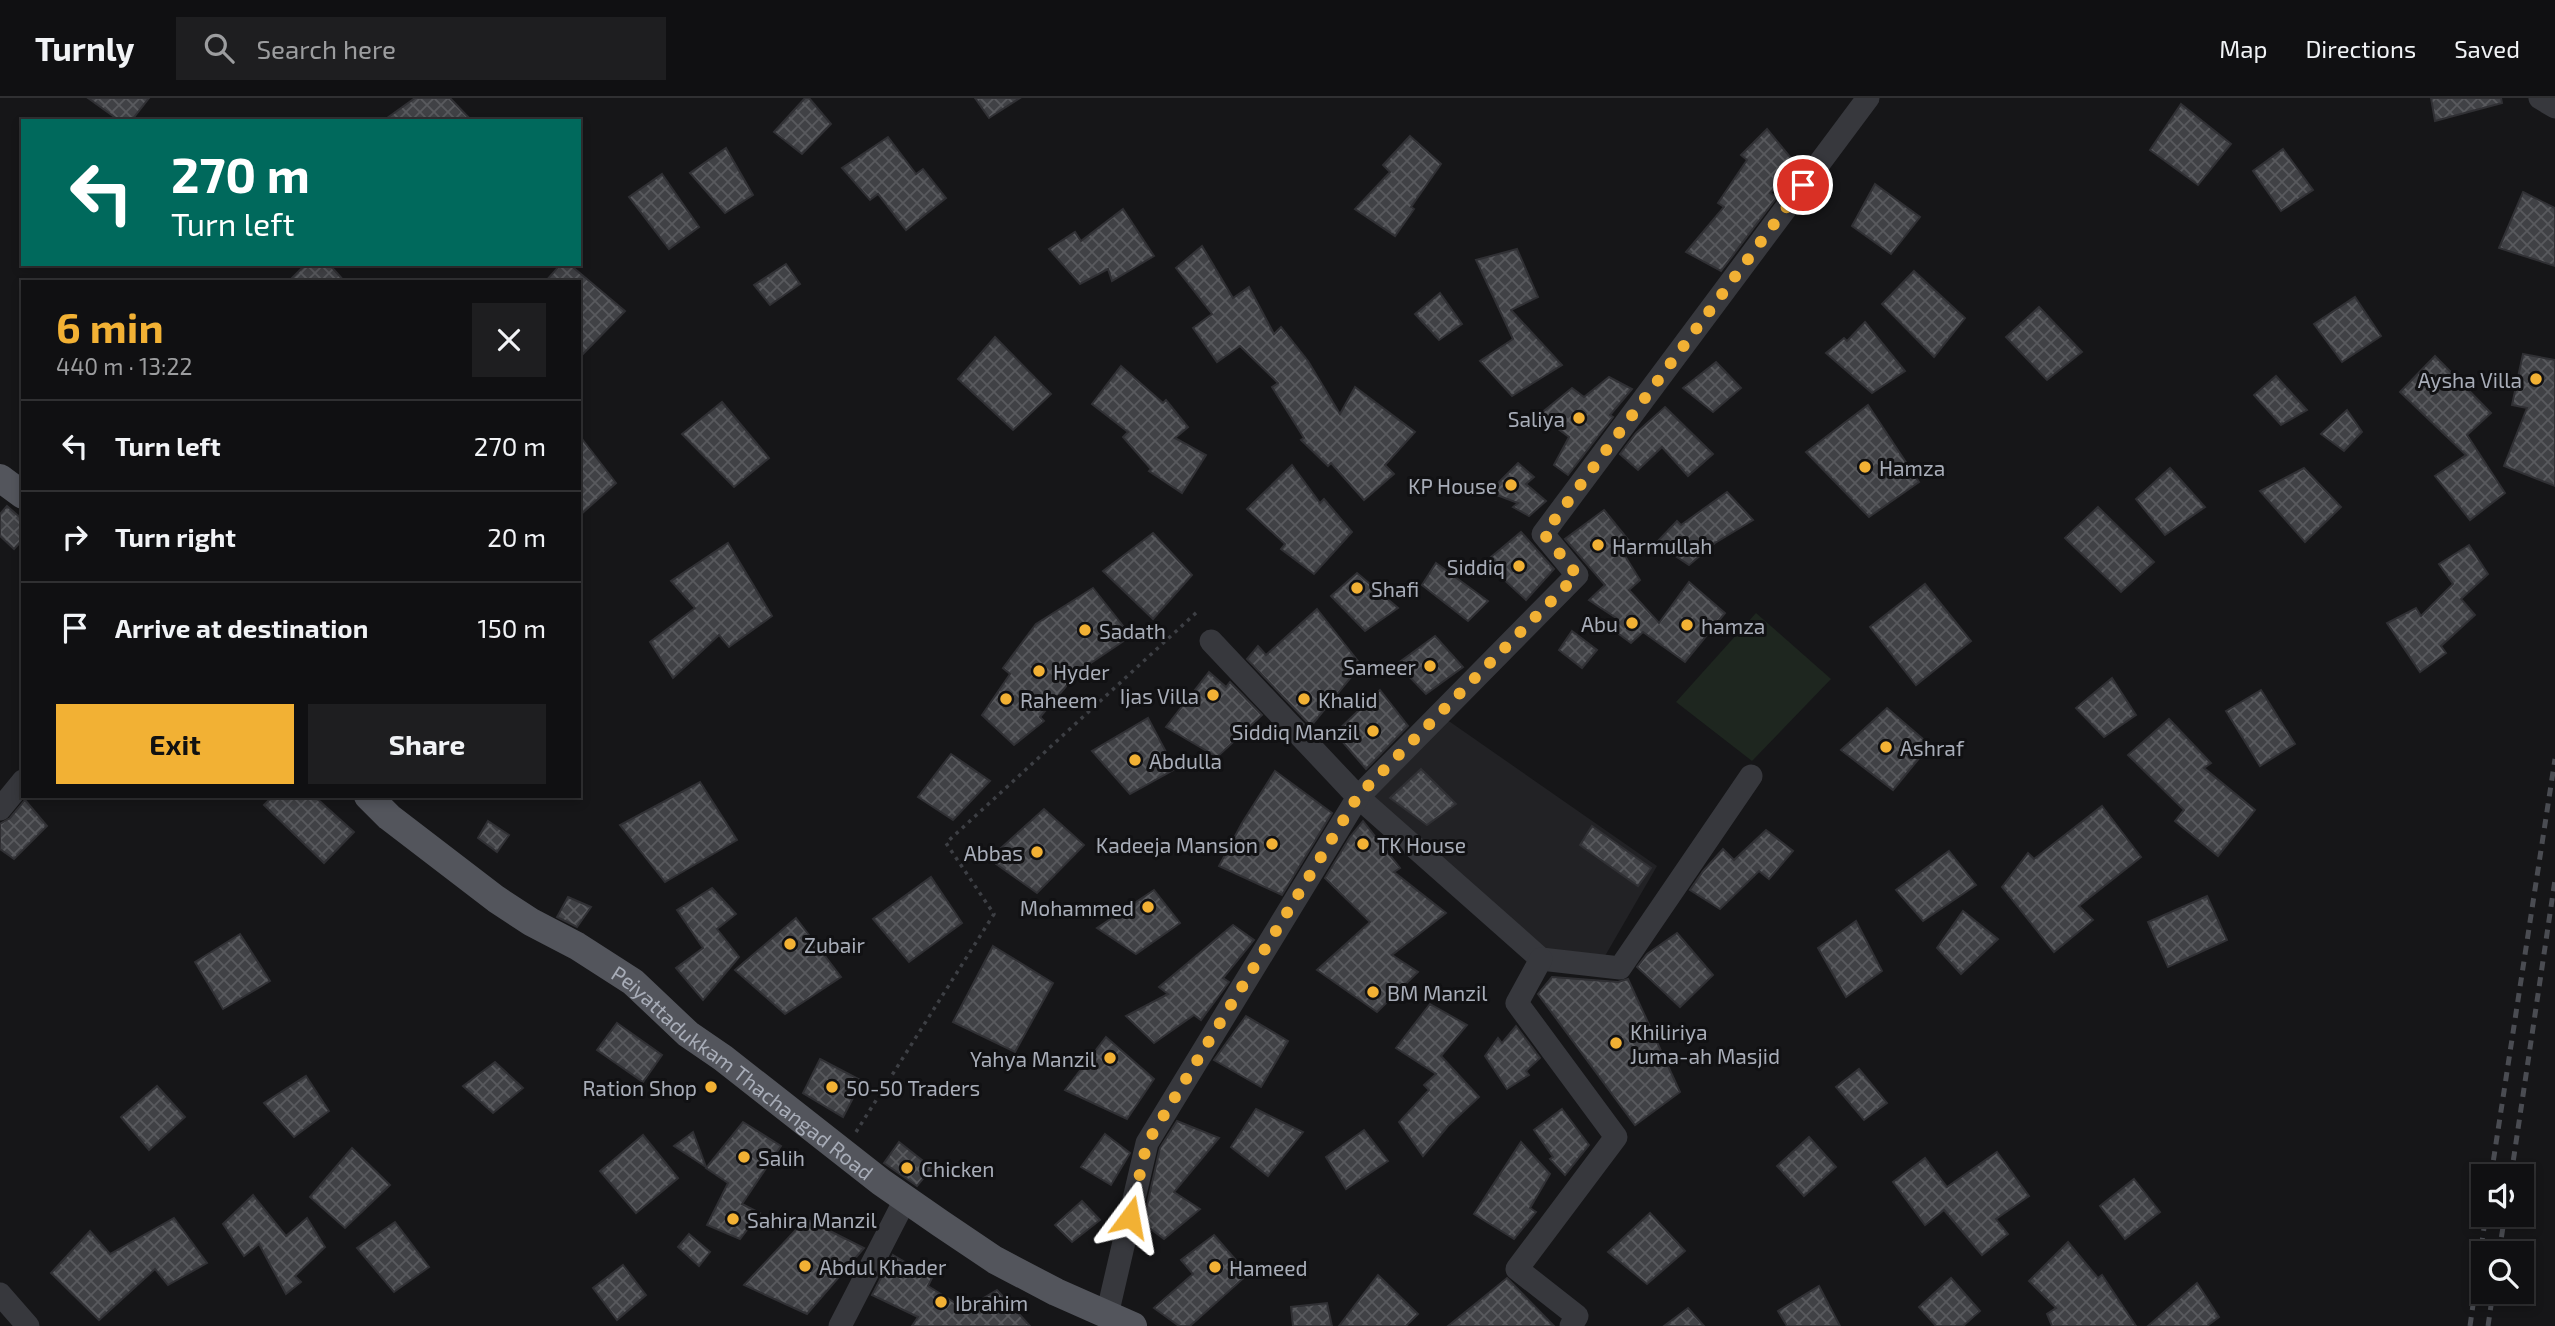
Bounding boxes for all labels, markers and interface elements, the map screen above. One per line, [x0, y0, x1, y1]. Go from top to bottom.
search box [176, 17, 666, 80]
text: Turnly [35, 28, 134, 68]
icon: search [200, 29, 238, 67]
text: Search here [256, 33, 396, 64]
text: Map [2219, 34, 2267, 63]
text: Directions [2305, 34, 2416, 63]
text: Saved [2454, 34, 2520, 63]
text: 270 m [171, 144, 310, 203]
icon: left [56, 147, 147, 238]
pin [1773, 155, 1833, 215]
icon: arrive [1784, 166, 1822, 204]
text: Turn left [171, 204, 295, 242]
text: 6 min [56, 301, 164, 351]
button: close [472, 303, 546, 377]
text: 440 m · 13:22 [56, 352, 192, 380]
place label: Aysha Villa [2418, 367, 2522, 392]
marker: Aysha Villa [2528, 371, 2544, 387]
place label: Saliya [1508, 406, 1565, 431]
marker: Saliya [1571, 410, 1587, 426]
icon: left [56, 427, 94, 465]
text: Turn left [115, 430, 221, 461]
text: 270 m [474, 430, 546, 461]
place label: Hamza [1879, 455, 1945, 480]
marker: Hamza [1857, 459, 1873, 475]
place label: KP House [1408, 473, 1497, 498]
marker: KP House [1503, 477, 1519, 493]
icon: right [56, 518, 94, 556]
text: Turn right [115, 521, 236, 552]
text: 20 m [487, 521, 546, 552]
place label: Harmullah [1612, 533, 1713, 558]
marker: Harmullah [1590, 537, 1606, 553]
place label: Siddiq [1447, 554, 1505, 579]
marker: Siddiq [1511, 558, 1527, 574]
place label: Shafi [1371, 576, 1419, 601]
marker: Shafi [1349, 580, 1365, 596]
icon: arrive [56, 609, 94, 647]
place label: Abu [1581, 611, 1618, 636]
text: Arrive at destination [115, 612, 368, 643]
text: 150 m [477, 612, 546, 643]
place label: hamza [1701, 613, 1765, 638]
marker: Abu [1624, 615, 1640, 631]
marker: hamza [1679, 617, 1695, 633]
place label: Sadath [1099, 618, 1166, 643]
marker: Sadath [1077, 622, 1093, 638]
place label: Sameer [1343, 654, 1417, 679]
marker: Sameer [1422, 658, 1438, 674]
place label: Hyder [1053, 659, 1110, 684]
marker: Hyder [1031, 663, 1047, 679]
place label: Ijas Villa [1120, 683, 1199, 709]
place label: Raheem [1020, 687, 1098, 712]
marker: Ijas Villa [1205, 687, 1221, 703]
place label: Khalid [1318, 687, 1378, 712]
marker: Raheem [998, 691, 1014, 707]
marker: Khalid [1296, 691, 1312, 707]
button: Exit [56, 704, 294, 784]
button: Share [308, 704, 546, 784]
place label: Siddiq Manzil [1232, 719, 1360, 744]
marker: Siddiq Manzil [1365, 723, 1381, 739]
place label: Ashraf [1900, 735, 1965, 760]
marker: Ashraf [1878, 739, 1894, 755]
place label: Abdulla [1149, 748, 1222, 773]
marker: Abdulla [1127, 752, 1143, 768]
place label: Kadeeja Mansion [1096, 832, 1258, 858]
place label: TK House [1377, 832, 1466, 857]
marker: Kadeeja Mansion [1264, 836, 1280, 852]
marker: TK House [1355, 836, 1371, 852]
place label: Abbas [964, 840, 1023, 865]
marker: Abbas [1029, 844, 1045, 860]
place label: Mohammed [1020, 895, 1134, 920]
marker: Mohammed [1140, 899, 1156, 915]
place label: Zubair [804, 932, 866, 957]
marker: Zubair [782, 936, 798, 952]
street label: Peiyattadukkam Thachangad Road [607, 959, 879, 1184]
place label: BM Manzil [1387, 980, 1488, 1005]
marker: BM Manzil [1365, 984, 1381, 1000]
place label: Khiliriya Juma-ah Masjid [1630, 1019, 1780, 1069]
marker: Khiliriya Juma-ah Masjid [1608, 1035, 1624, 1051]
place label: Yahya Manzil [970, 1046, 1097, 1071]
marker: Yahya Manzil [1102, 1050, 1118, 1066]
place label: Ration Shop [582, 1075, 697, 1100]
place label: 50-50 Traders [846, 1075, 980, 1100]
marker: Ration Shop [703, 1079, 719, 1095]
marker: 50-50 Traders [824, 1079, 840, 1095]
place label: Salih [758, 1145, 805, 1170]
marker: Salih [736, 1149, 752, 1165]
place label: Chicken [921, 1156, 995, 1181]
marker: Chicken [899, 1160, 915, 1176]
map controls [2471, 1164, 2534, 1304]
button: sound [2471, 1164, 2534, 1227]
position arrow [1093, 1180, 1167, 1254]
place label: Sahira Manzil [747, 1207, 877, 1232]
marker: Sahira Manzil [725, 1211, 741, 1227]
button: search [2471, 1241, 2534, 1304]
place label: Abdul Khader [819, 1254, 947, 1279]
place label: Hameed [1229, 1255, 1308, 1280]
marker: Abdul Khader [797, 1258, 813, 1274]
marker: Hameed [1207, 1259, 1223, 1275]
place label: Ibrahim [955, 1290, 1028, 1315]
marker: Ibrahim [933, 1294, 949, 1310]

